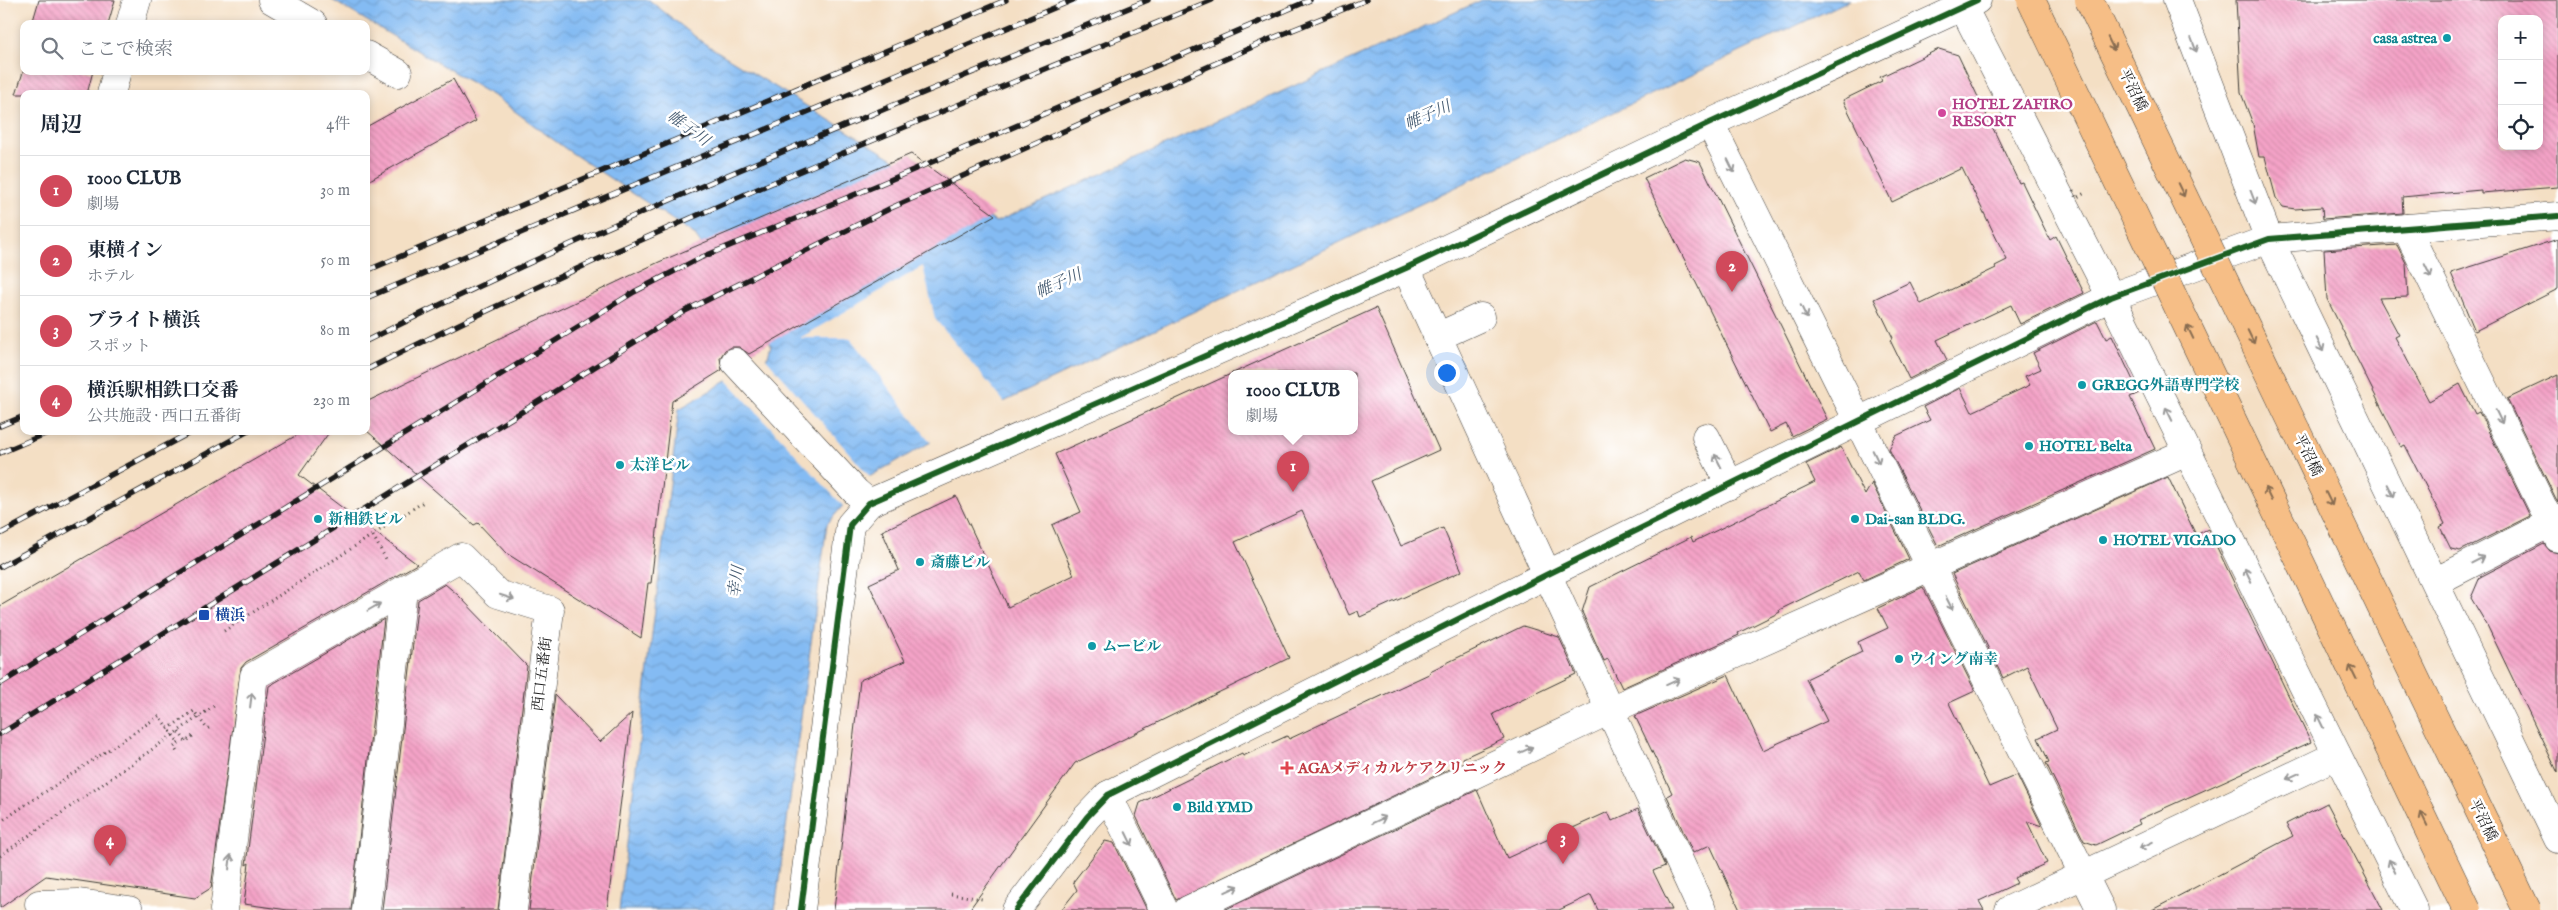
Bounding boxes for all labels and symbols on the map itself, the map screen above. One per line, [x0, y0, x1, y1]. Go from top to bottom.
place label: casa astrea [2373, 29, 2438, 48]
marker: casa astrea [2441, 32, 2453, 44]
one-way arrow [2106, 36, 2116, 51]
one-way arrow [2190, 37, 2199, 53]
street label: 平沼橋 [2115, 66, 2151, 114]
place label: HOTEL ZAFIRO RESORT [1952, 95, 2073, 131]
water label: 帷子川 [1402, 96, 1456, 135]
water label: 帷子川 [663, 107, 715, 152]
marker: HOTEL ZAFIRO RESORT [1936, 107, 1948, 119]
one-way arrow [1727, 158, 1737, 173]
one-way arrow [2176, 183, 2186, 198]
one-way arrow [2249, 189, 2258, 204]
pin: 2 [1716, 251, 1748, 292]
water label: 帷子川 [1033, 264, 1087, 303]
one-way arrow [2423, 264, 2433, 279]
one-way arrow [1800, 304, 1809, 319]
one-way arrow [2185, 325, 2194, 340]
one-way arrow [2247, 329, 2257, 344]
one-way arrow [2316, 337, 2325, 352]
your location [1434, 360, 1460, 386]
place label: GREGG外語専門学校 [2092, 376, 2239, 395]
marker: GREGG外語専門学校 [2076, 379, 2088, 391]
one-way arrow [2164, 406, 2174, 421]
one-way arrow [2494, 410, 2504, 425]
street label: 平沼橋 [2290, 431, 2326, 479]
place label: HOTEL Belta [2039, 437, 2132, 456]
marker: HOTEL Belta [2023, 440, 2035, 452]
one-way arrow [1871, 450, 1881, 465]
pin: 1 [1277, 451, 1309, 492]
one-way arrow [1713, 454, 1722, 469]
place label: 太洋ビル [630, 456, 690, 475]
marker: 太洋ビル [614, 459, 626, 471]
one-way arrow [2386, 483, 2396, 498]
one-way arrow [2263, 487, 2272, 502]
one-way arrow [2325, 491, 2334, 506]
place label: 新相鉄ビル [328, 510, 403, 529]
place label: Dai-san BLDG. [1865, 510, 1965, 529]
marker: 新相鉄ビル [312, 513, 324, 525]
marker: Dai-san BLDG. [1849, 513, 1861, 525]
place label: HOTEL VIGADO [2113, 531, 2237, 550]
marker: HOTEL VIGADO [2097, 534, 2109, 546]
place label: 斎藤ビル [930, 553, 990, 572]
one-way arrow [2470, 555, 2485, 564]
marker: 斎藤ビル [914, 556, 926, 568]
water label: 幸川 [725, 563, 749, 599]
one-way arrow [2243, 568, 2252, 583]
one-way arrow [498, 592, 514, 602]
one-way arrow [1944, 595, 1954, 610]
one-way arrow [366, 602, 380, 612]
place label: 横浜 [215, 606, 245, 625]
marker: 横浜 [197, 608, 211, 622]
street label: 西口五番街 [528, 636, 556, 712]
place label: ムービル [1102, 637, 1161, 656]
marker: ムービル [1086, 640, 1098, 652]
place label: ウイング南幸 [1909, 650, 1998, 669]
marker: ウイング南幸 [1893, 653, 1905, 665]
one-way arrow [2348, 665, 2358, 680]
one-way arrow [1665, 677, 1680, 687]
one-way arrow [246, 693, 256, 709]
one-way arrow [2315, 714, 2324, 729]
one-way arrow [1518, 745, 1533, 755]
place label: AGAメディカルケアクリニック [1297, 759, 1507, 778]
marker: AGAメディカルケアクリニック [1280, 761, 1294, 775]
one-way arrow [2286, 772, 2301, 781]
street label: 平沼橋 [2465, 796, 2501, 844]
place label: Bild YMD [1187, 798, 1253, 817]
marker: Bild YMD [1171, 801, 1183, 813]
one-way arrow [2418, 812, 2428, 827]
one-way arrow [1371, 815, 1386, 824]
pin: 3 [1547, 823, 1579, 864]
pin: 4 [94, 825, 126, 866]
one-way arrow [1125, 831, 1134, 846]
one-way arrow [2139, 841, 2154, 850]
one-way arrow [225, 854, 235, 870]
one-way arrow [2387, 859, 2397, 874]
one-way arrow [1224, 884, 1239, 893]

